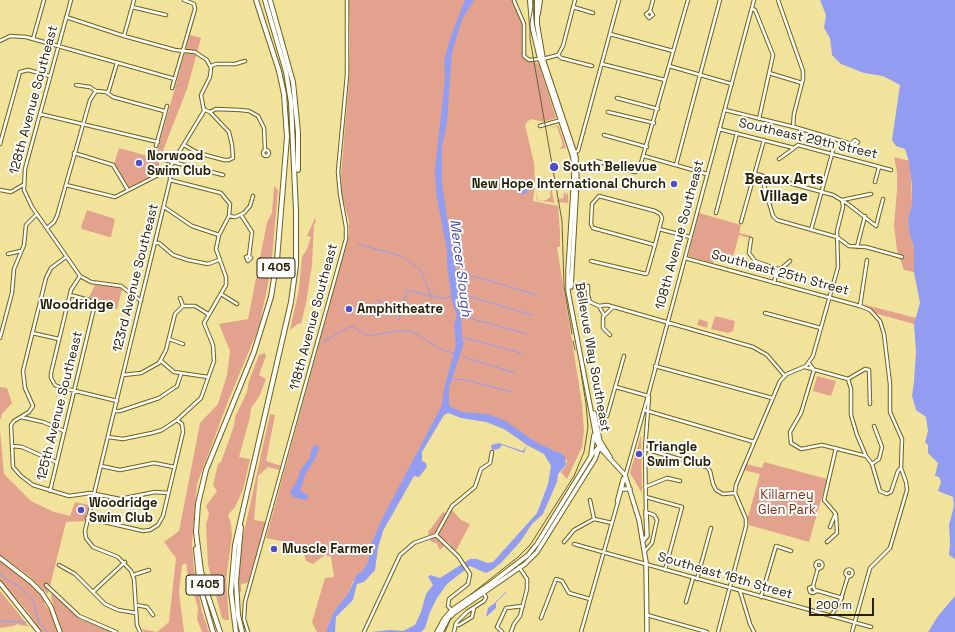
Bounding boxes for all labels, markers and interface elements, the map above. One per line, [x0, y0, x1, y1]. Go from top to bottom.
street label: 128th Avenue Southeast [7, 24, 61, 176]
street label: Southeast 29th Street [737, 115, 879, 163]
place label: Norwood Swim Club [147, 148, 211, 179]
marker: Norwood Swim Club [134, 158, 144, 168]
place label: South Bellevue [563, 159, 657, 175]
street label: 108th Avenue Southeast [653, 159, 707, 311]
marker: South Bellevue [548, 161, 560, 173]
district label: Beaux Arts Village [744, 171, 824, 206]
place label: New Hope International Church [472, 176, 666, 192]
marker: New Hope International Church [669, 179, 679, 189]
street label: 123rd Avenue Southeast [110, 202, 162, 354]
water label: Mercer Slough [446, 218, 474, 318]
street label: 118th Avenue Southeast [287, 242, 341, 392]
street label: Southeast 25th Street [710, 247, 850, 299]
road number: I 405 [257, 258, 295, 278]
street label: Bellevue Way Southeast [571, 281, 613, 433]
district label: Woodridge [40, 297, 114, 313]
place label: Amphitheatre [357, 301, 443, 317]
marker: Amphitheatre [344, 304, 354, 314]
street label: 125th Avenue Southeast [34, 330, 86, 482]
place label: Triangle Swim Club [647, 439, 711, 470]
marker: Triangle Swim Club [634, 449, 644, 459]
park label: Killarney Glen Park [758, 487, 816, 518]
place label: Woodridge Swim Club [89, 495, 157, 526]
marker: Woodridge Swim Club [76, 505, 86, 515]
place label: Muscle Farmer [282, 541, 373, 557]
marker: Muscle Farmer [269, 544, 279, 554]
street label: Southeast 16th Street [656, 549, 794, 603]
road number: I 405 [186, 575, 224, 595]
scale bar [811, 590, 876, 616]
text: 200 m [816, 597, 852, 613]

